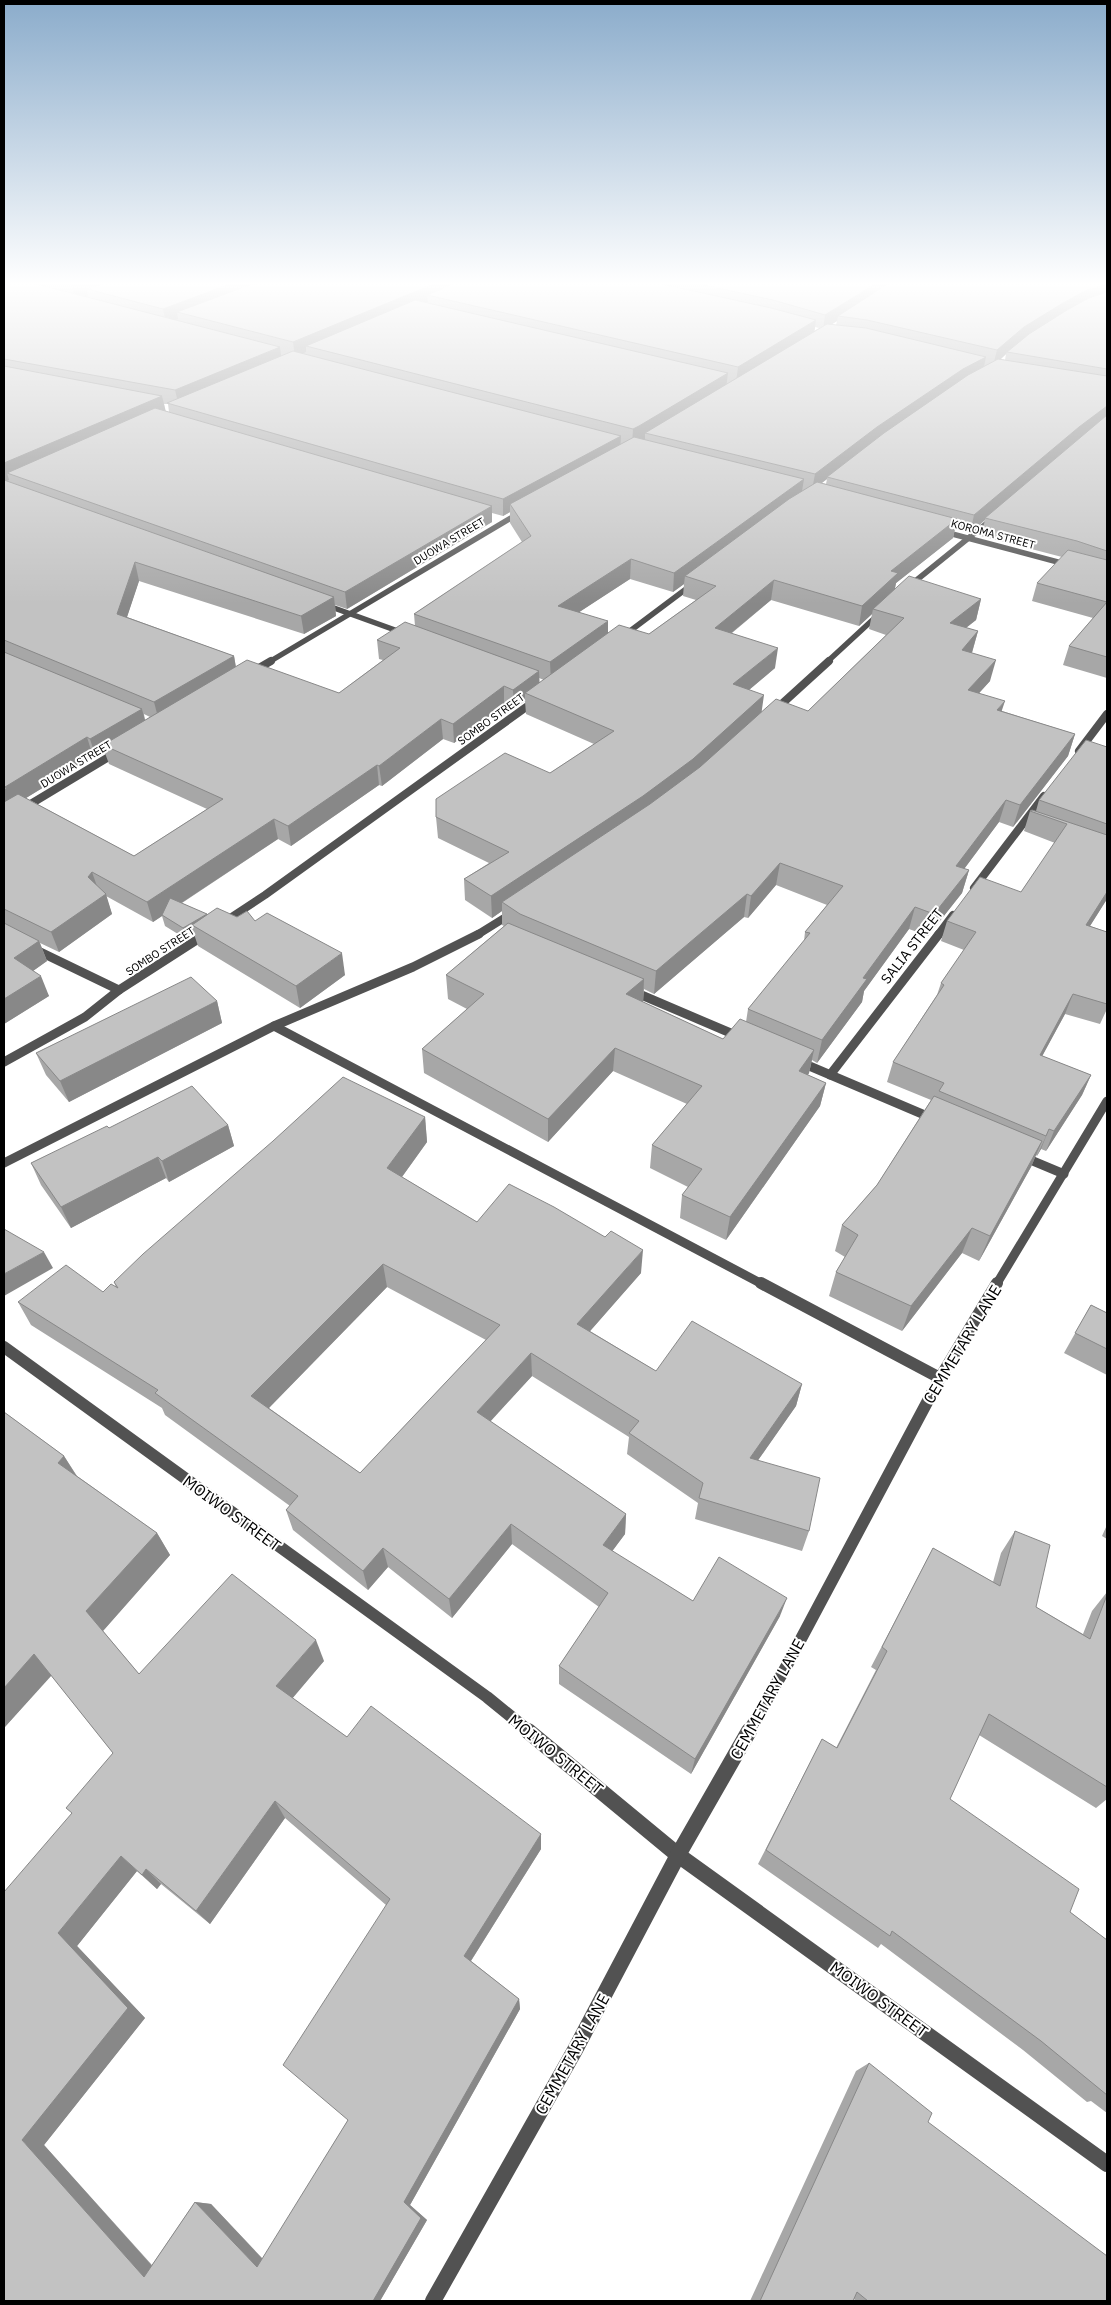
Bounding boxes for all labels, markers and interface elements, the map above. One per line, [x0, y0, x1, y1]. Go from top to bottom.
street label: DUOWA STREET [411, 514, 488, 568]
street label: KOROMA STREET [949, 516, 1037, 552]
street label: SOMBO STREET [455, 690, 528, 748]
street label: DUOWA STREET [38, 737, 115, 791]
street label: SALIA STREET [877, 904, 947, 988]
street label: SOMBO STREET [123, 923, 198, 978]
street label: CEMMETARY LANE [919, 1281, 1005, 1407]
street label: MOIWO STREET [179, 1471, 285, 1555]
street label: CEMMETARY LANE [726, 1635, 808, 1763]
street label: MOIWO STREET [504, 1710, 608, 1798]
street label: MOIWO STREET [826, 1957, 932, 2041]
street label: CEMMETARY LANE [531, 1990, 613, 2118]

